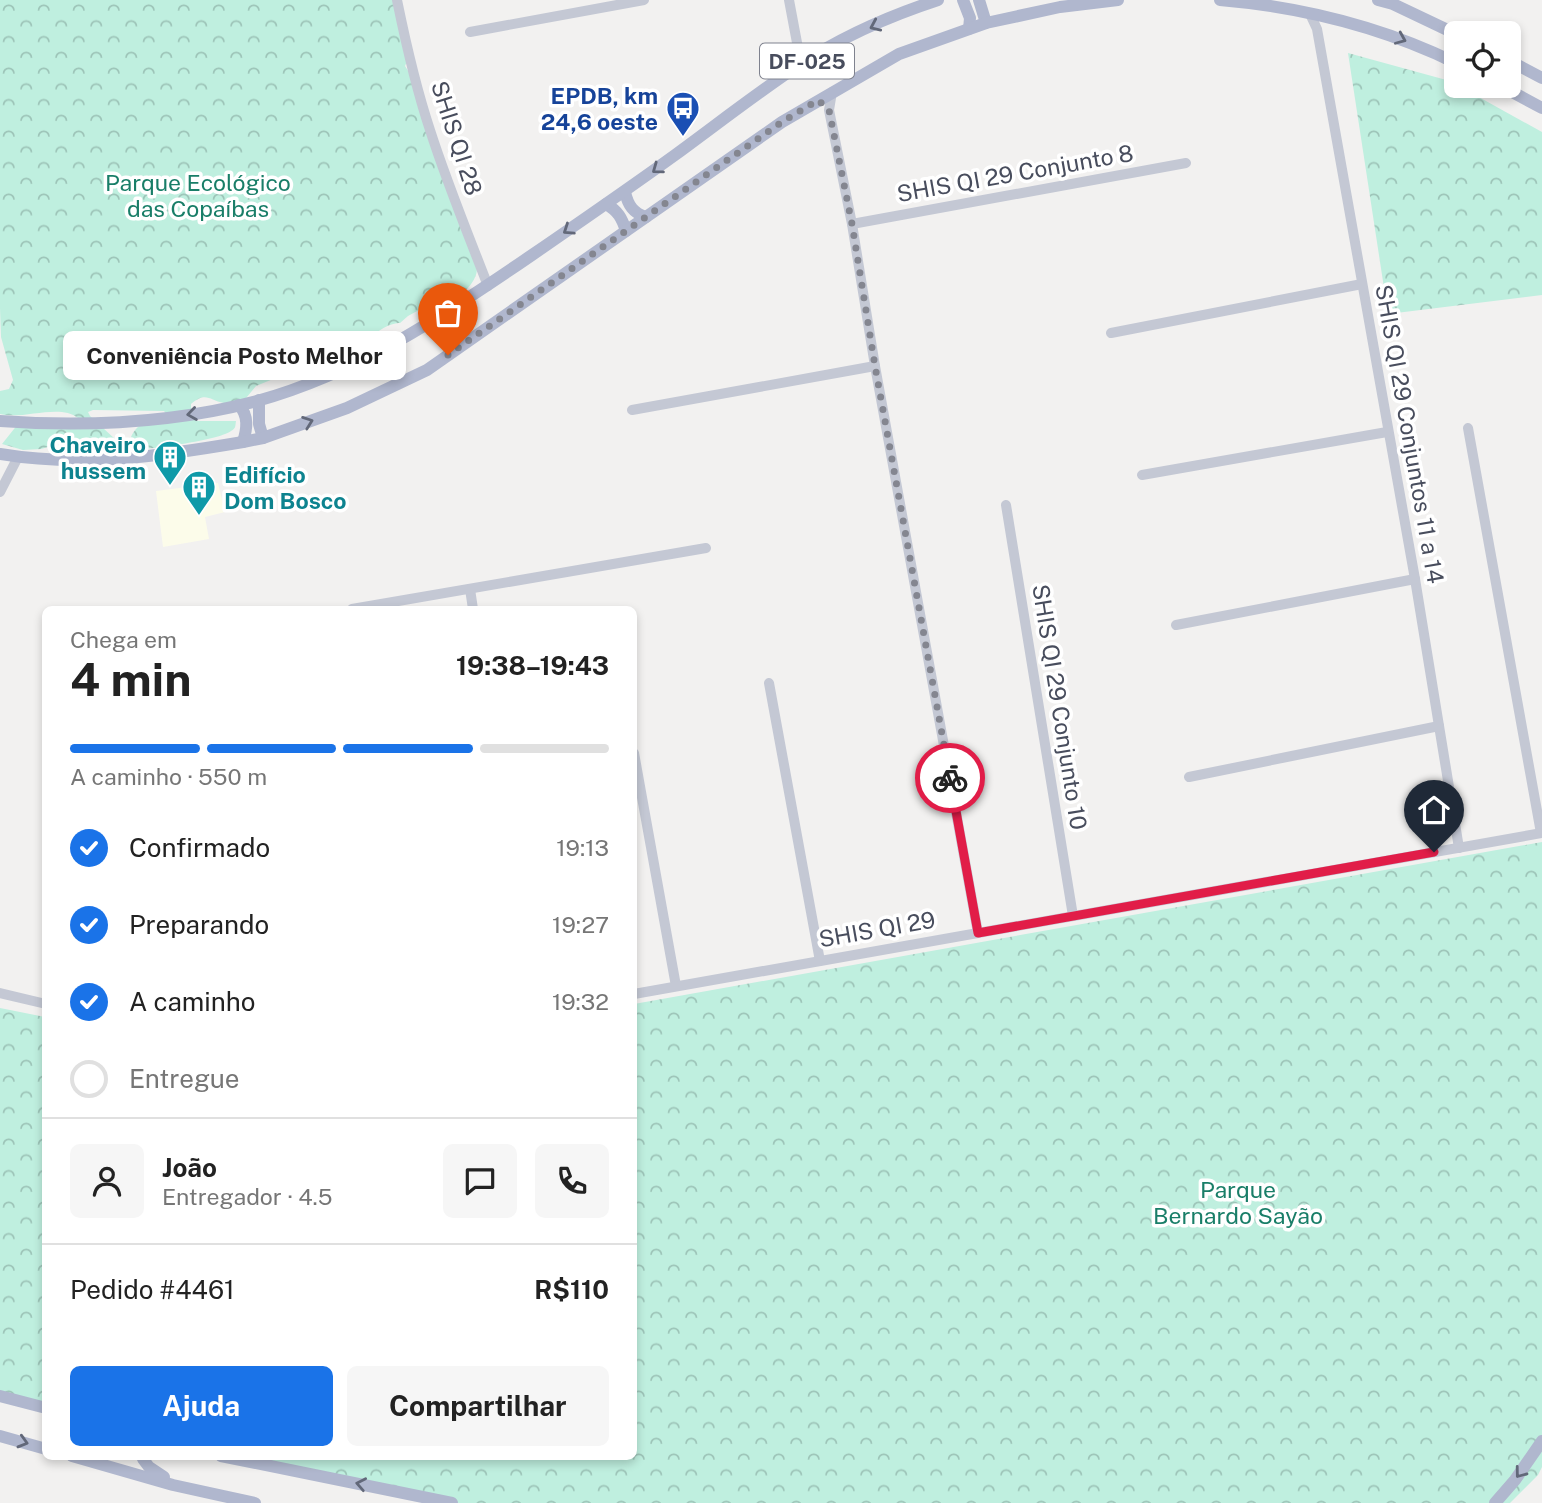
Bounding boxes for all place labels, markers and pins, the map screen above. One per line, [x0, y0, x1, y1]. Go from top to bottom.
place label: EPDB, km 24,6 oeste [541, 82, 658, 135]
bus stop icon: EPDB, km 24,6 oeste [664, 89, 702, 138]
pin [418, 283, 478, 355]
callout: Conveniência Posto Melhor [63, 330, 406, 380]
place label: Chaveiro hussem [50, 431, 146, 484]
building icon: Chaveiro hussem [151, 438, 189, 487]
place label: Edifício Dom Bosco [224, 461, 347, 514]
building icon: Edifício Dom Bosco [180, 468, 218, 517]
pin [1404, 780, 1464, 852]

